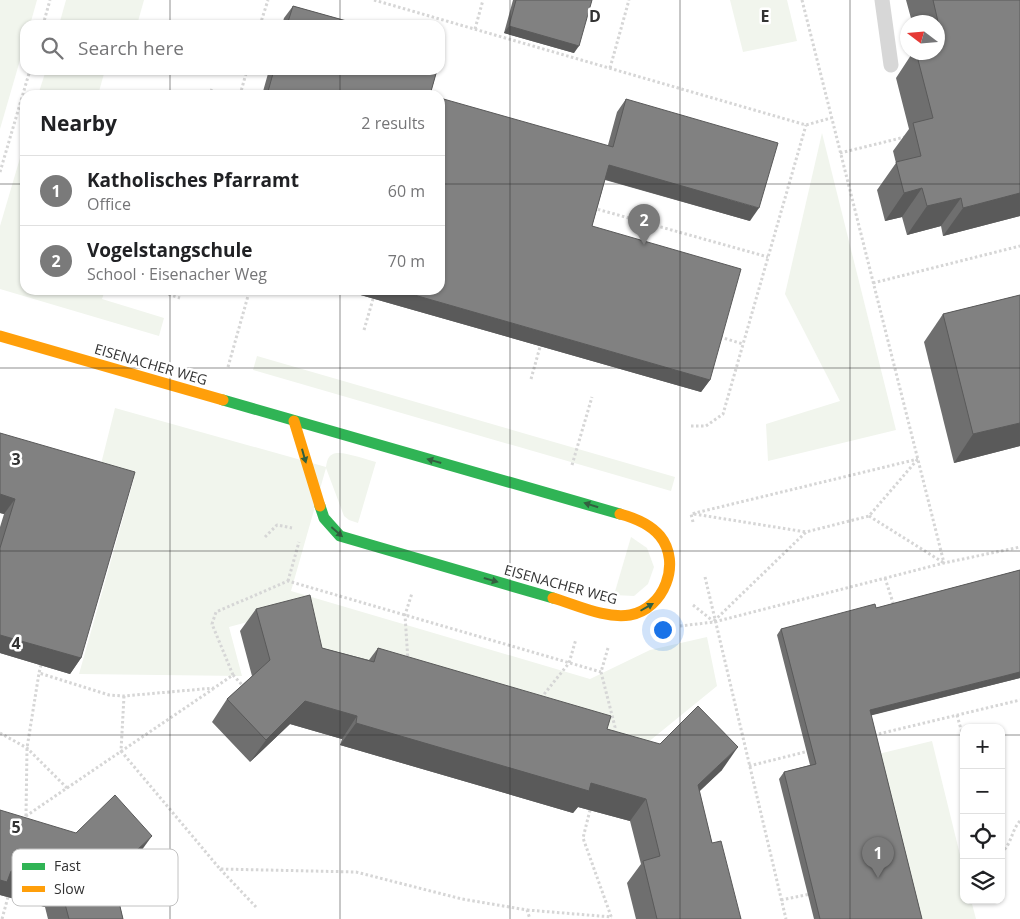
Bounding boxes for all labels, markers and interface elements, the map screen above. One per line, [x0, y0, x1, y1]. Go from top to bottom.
text: D [589, 5, 601, 27]
text: E [761, 5, 770, 27]
north arrow [900, 15, 945, 60]
search box [20, 20, 445, 75]
icon: search [38, 34, 66, 62]
text: Search here [78, 35, 184, 61]
text: Nearby [40, 109, 117, 137]
text: 2 results [361, 112, 425, 134]
text: Katholisches Pfarramt [87, 167, 299, 193]
text: 1 [51, 180, 61, 202]
text: 60 m [388, 180, 425, 202]
text: Office [87, 193, 131, 215]
pin: 2 [628, 204, 660, 245]
text: Vogelstangschule [87, 237, 252, 263]
text: 2 [51, 250, 61, 272]
text: 70 m [388, 250, 425, 272]
text: School · Eisenacher Weg [87, 263, 267, 285]
street label: EISENACHER WEG [92, 339, 210, 389]
text: 3 [11, 448, 21, 470]
one-way arrow [300, 448, 308, 463]
one-way arrow [427, 456, 442, 464]
one-way arrow [583, 501, 598, 509]
one-way arrow [331, 526, 344, 537]
street label: EISENACHER WEG [502, 560, 620, 608]
one-way arrow [484, 577, 499, 585]
one-way arrow [640, 603, 653, 612]
your location [650, 617, 676, 643]
text: 4 [11, 632, 21, 654]
map controls [960, 724, 1005, 904]
button: + [960, 724, 1005, 769]
button: − [960, 769, 1005, 814]
button: locate [960, 814, 1005, 859]
text: 5 [11, 816, 21, 838]
pin: 1 [862, 837, 894, 878]
legend [12, 849, 178, 906]
text: Fast [54, 856, 81, 875]
button: layers [960, 859, 1005, 904]
text: Slow [54, 879, 85, 898]

